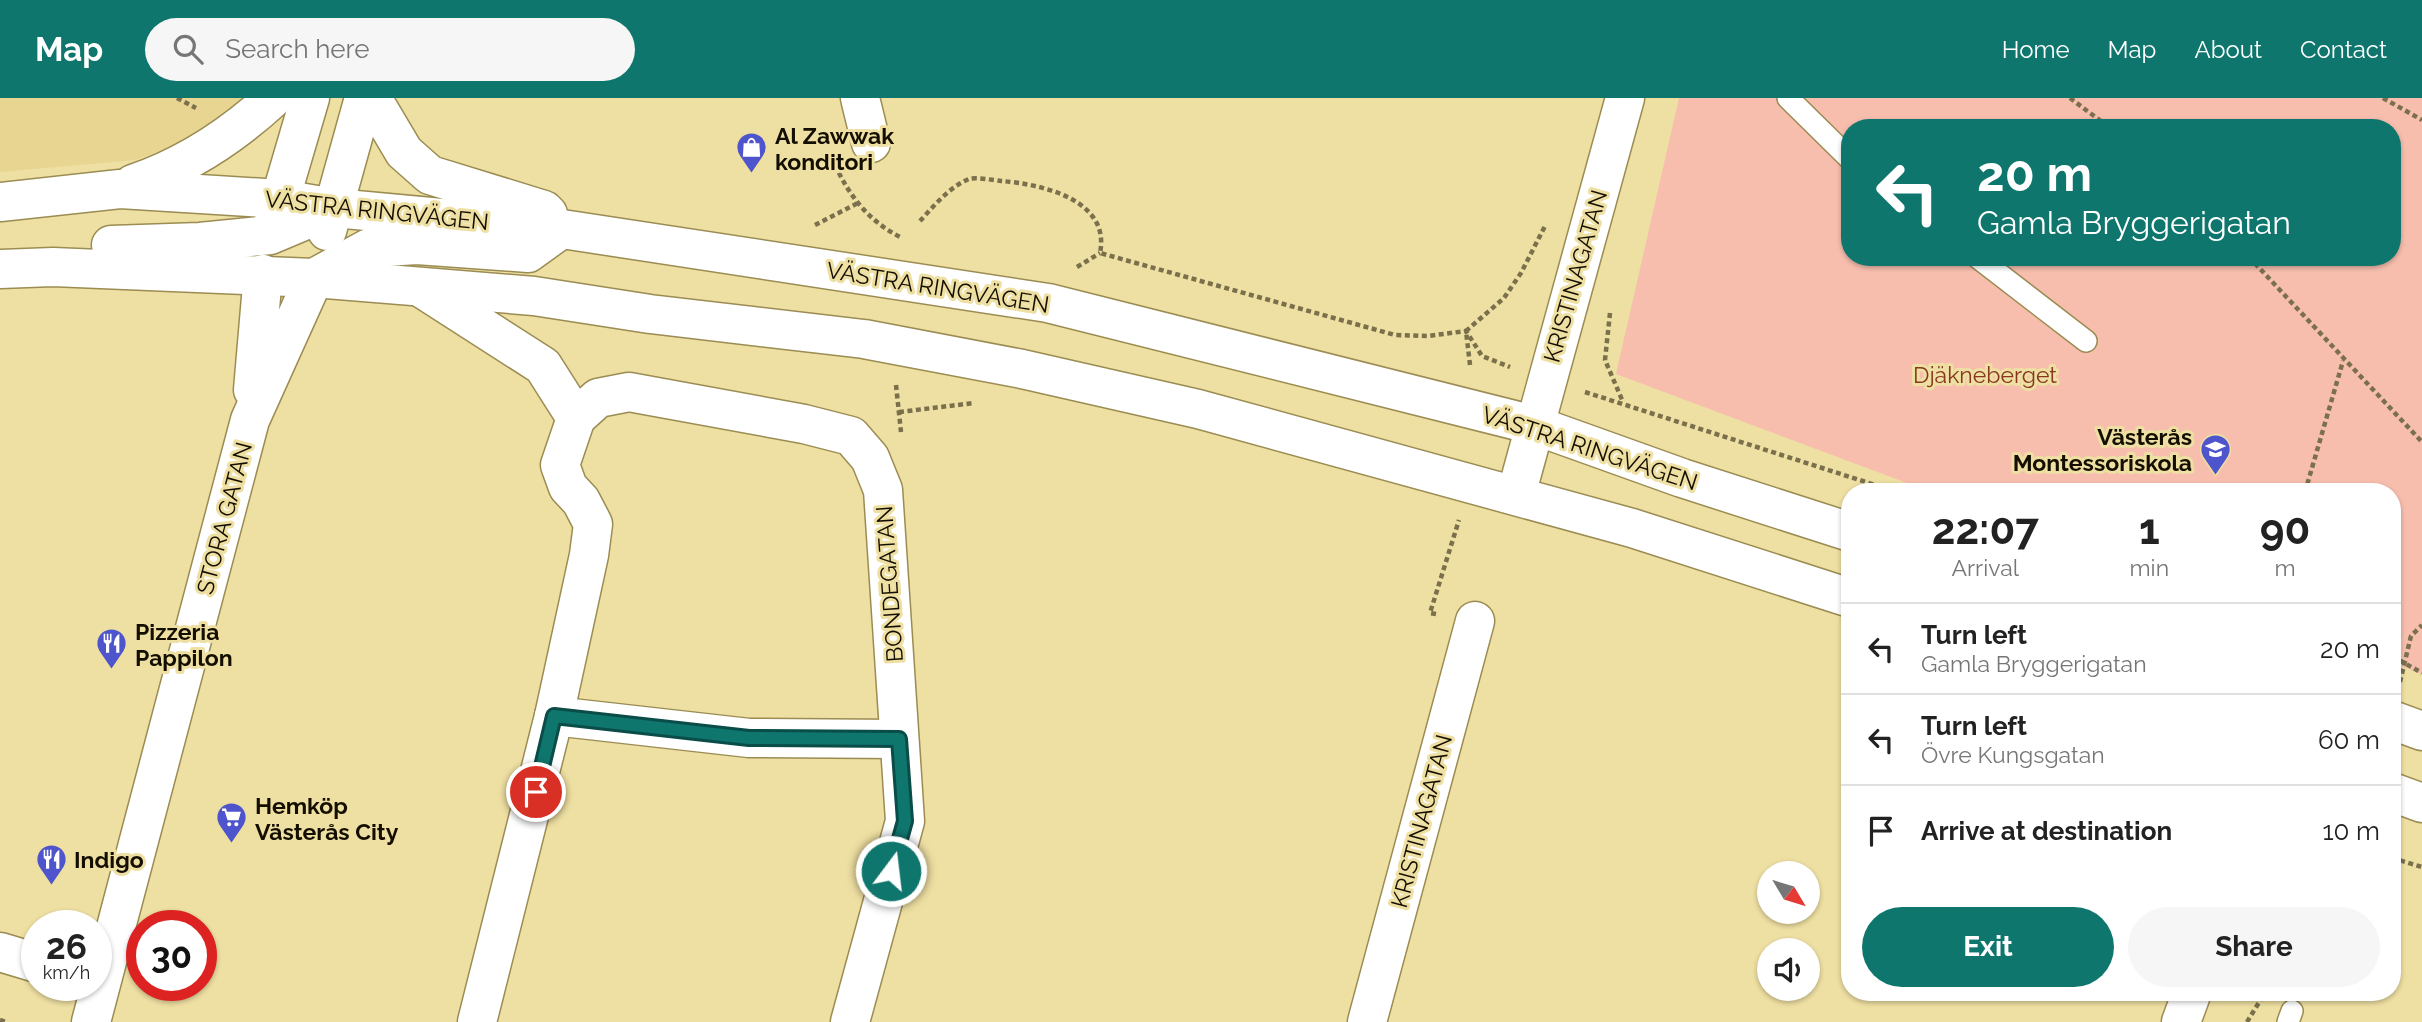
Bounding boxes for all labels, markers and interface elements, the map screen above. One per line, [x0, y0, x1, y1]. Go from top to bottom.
search box [145, 18, 635, 81]
text: Map [35, 30, 103, 69]
icon: search [169, 30, 207, 68]
text: Search here [225, 34, 370, 64]
text: Home [2002, 35, 2070, 64]
text: Map [2108, 35, 2156, 64]
text: About [2194, 35, 2262, 64]
text: Contact [2300, 35, 2387, 64]
place label: Al Zawwak konditori [775, 122, 894, 175]
shop icon: Al Zawwak konditori [735, 131, 769, 175]
text: 20 m [1977, 145, 2092, 202]
icon: left [1862, 147, 1953, 238]
street label: VÄSTRA RINGVÄGEN [264, 185, 490, 235]
street label: KRISTINAGATAN [1537, 187, 1613, 365]
text: Gamla Bryggerigatan [1977, 204, 2291, 241]
street label: VÄSTRA RINGVÄGEN [825, 256, 1051, 318]
park label: Djäkneberget [1913, 361, 2057, 388]
street label: VÄSTRA RINGVÄGEN [1479, 400, 1701, 496]
place label: Västerås Montessoriskola [2013, 423, 2192, 476]
school or university icon: Västerås Montessoriskola [2198, 432, 2232, 476]
street label: STORA GATAN [191, 439, 257, 597]
street label: BONDEGATAN [870, 505, 908, 663]
text: 22:07 [1932, 505, 2039, 554]
text: 1 [2139, 505, 2160, 554]
text: 90 [2260, 505, 2310, 554]
text: Arrival [1952, 554, 2019, 581]
text: min [2129, 554, 2169, 581]
text: m [2274, 554, 2296, 581]
place label: Pizzeria Pappilon [135, 618, 233, 671]
text: Turn left [1921, 620, 2027, 650]
restaurant icon: Pizzeria Pappilon [95, 627, 129, 671]
icon: left [1862, 630, 1900, 668]
text: 20 m [2320, 634, 2380, 664]
text: Gamla Bryggerigatan [1921, 650, 2147, 677]
text: Turn left [1921, 711, 2027, 741]
icon: left [1862, 721, 1900, 759]
text: 60 m [2318, 725, 2380, 755]
street label: KRISTINAGATAN [1385, 731, 1457, 911]
text: Övre Kungsgatan [1921, 741, 2105, 768]
pin [506, 762, 566, 822]
icon: arrive [517, 773, 555, 811]
place label: Hemköp Västerås City [255, 792, 399, 845]
supermarket icon: Hemköp Västerås City [215, 801, 249, 845]
icon: arrive [1862, 812, 1900, 850]
text: Arrive at destination [1921, 816, 2172, 846]
text: 10 m [2322, 816, 2380, 846]
position arrow [854, 834, 928, 908]
restaurant icon: Indigo [34, 842, 68, 886]
place label: Indigo [74, 846, 144, 873]
north arrow [1757, 861, 1820, 924]
map controls [1757, 861, 1820, 1001]
button: Exit [1862, 907, 2114, 987]
button: Share [2128, 907, 2380, 987]
speed limit sign: 30 [126, 910, 217, 1001]
text: 26 [46, 926, 87, 967]
button: sound [1757, 938, 1820, 1001]
text: km/h [43, 962, 90, 983]

